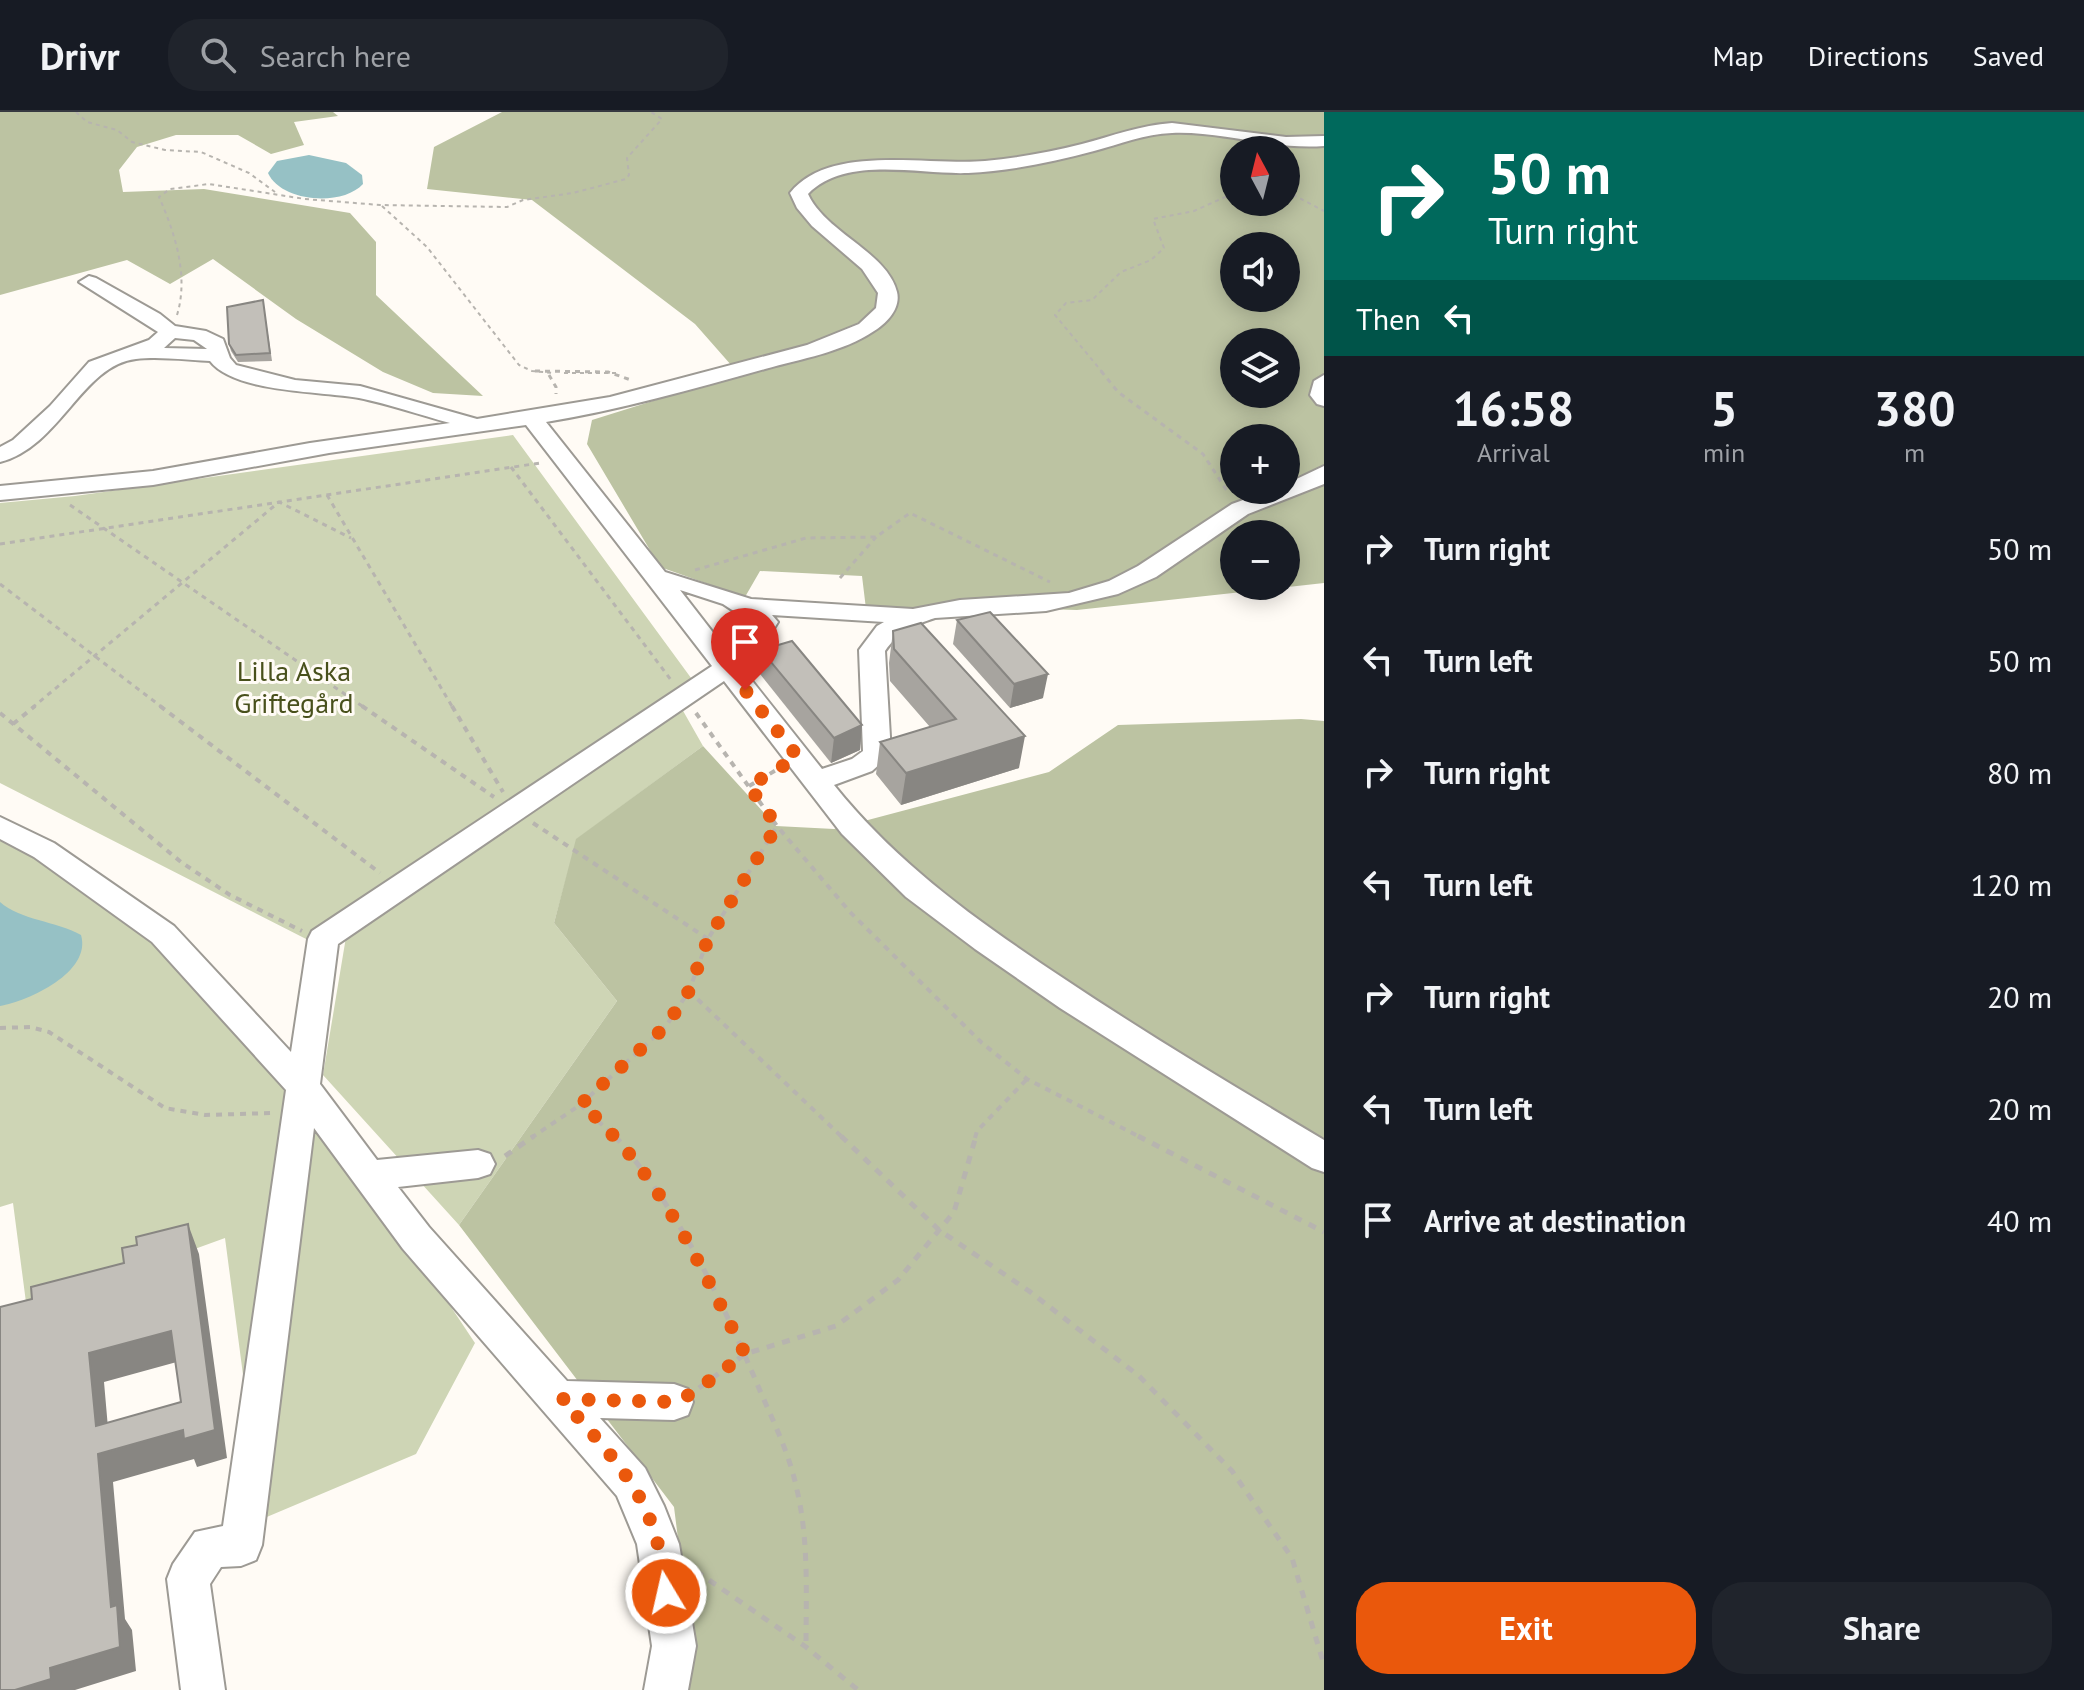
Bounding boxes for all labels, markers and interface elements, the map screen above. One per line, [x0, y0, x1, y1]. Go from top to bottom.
search box [168, 19, 728, 91]
text: Drivr [40, 31, 120, 80]
icon: search [196, 33, 240, 77]
text: Search here [260, 36, 411, 75]
text: Map [1713, 37, 1764, 74]
text: Directions [1808, 37, 1929, 74]
text: Saved [1973, 37, 2044, 74]
north arrow [1220, 136, 1300, 216]
map controls [1220, 136, 1300, 600]
text: 50 m [1488, 137, 1611, 209]
icon: right [1356, 144, 1460, 248]
text: Turn right [1488, 207, 1638, 254]
button: sound [1220, 232, 1300, 312]
icon: left [1437, 296, 1481, 340]
text: Then [1356, 299, 1421, 338]
button: layers [1220, 328, 1300, 408]
text: 16:58 [1453, 377, 1574, 439]
text: 5 [1710, 377, 1738, 439]
text: 380 [1874, 377, 1955, 439]
button: + [1220, 424, 1300, 504]
text: Arrival [1477, 436, 1550, 469]
text: min [1703, 436, 1745, 469]
text: m [1904, 436, 1925, 469]
button: − [1220, 520, 1300, 600]
icon: right [1356, 526, 1400, 570]
text: Turn right [1424, 529, 1550, 568]
text: 50 m [1987, 529, 2052, 568]
pin [711, 608, 779, 690]
icon: arrive [723, 620, 767, 664]
icon: left [1356, 638, 1400, 682]
text: Turn left [1424, 641, 1532, 680]
text: 50 m [1987, 641, 2052, 680]
park label: Lilla Aska Griftegård [234, 652, 354, 721]
icon: right [1356, 750, 1400, 794]
text: Turn right [1424, 753, 1550, 792]
text: 80 m [1987, 753, 2052, 792]
icon: left [1356, 862, 1400, 906]
text: Turn left [1424, 865, 1532, 904]
text: 120 m [1971, 865, 2052, 904]
icon: right [1356, 974, 1400, 1018]
text: Turn right [1424, 977, 1550, 1016]
text: 20 m [1987, 977, 2052, 1016]
icon: left [1356, 1086, 1400, 1130]
text: Turn left [1424, 1089, 1532, 1128]
text: 20 m [1987, 1089, 2052, 1128]
icon: arrive [1356, 1198, 1400, 1242]
text: Arrive at destination [1424, 1201, 1686, 1240]
text: 40 m [1987, 1201, 2052, 1240]
position arrow [624, 1551, 708, 1635]
button: Exit [1356, 1582, 1696, 1674]
button: Share [1712, 1582, 2052, 1674]

